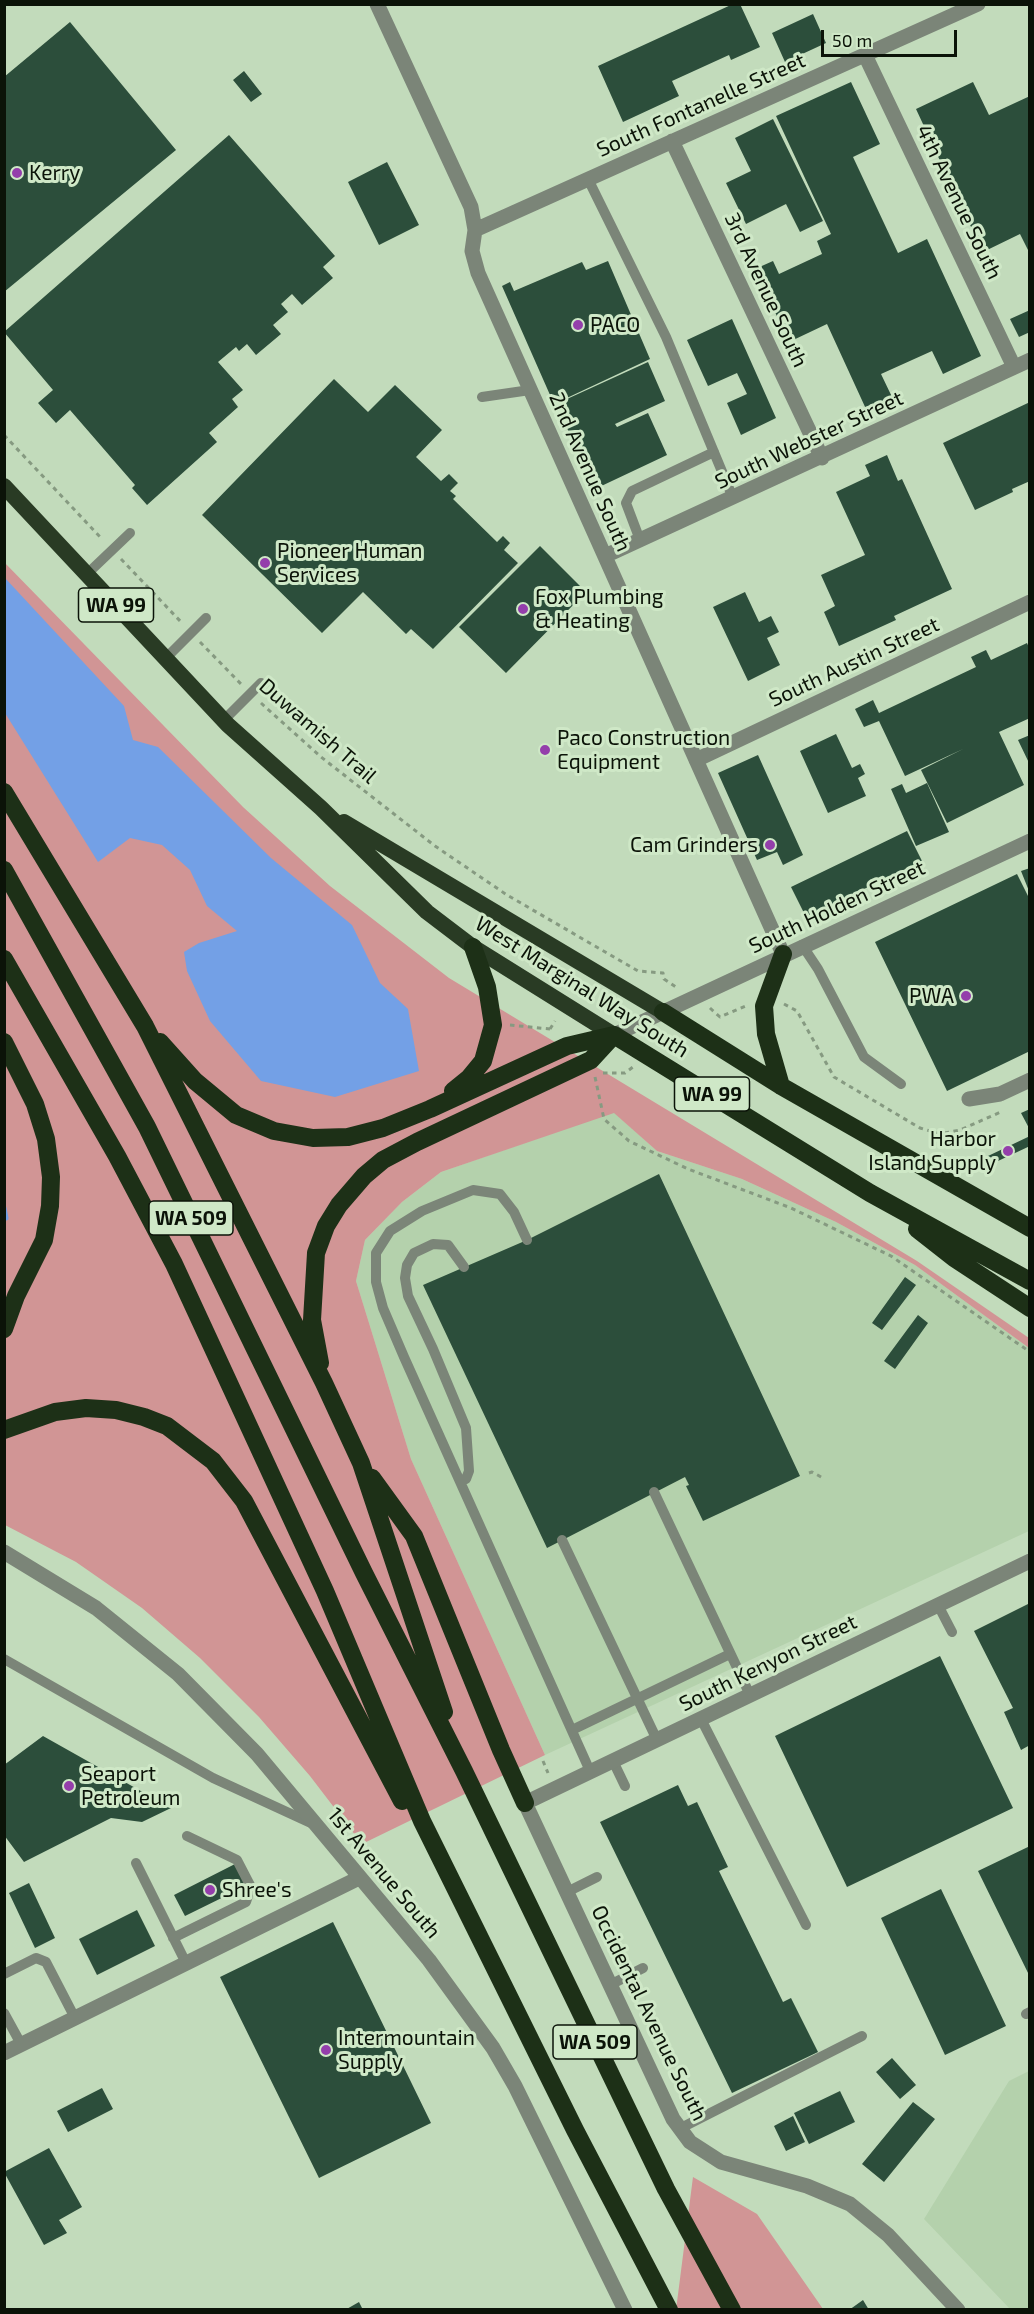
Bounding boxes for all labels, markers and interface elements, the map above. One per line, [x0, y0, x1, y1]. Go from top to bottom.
scale bar [824, 18, 960, 56]
text: 50 m [832, 29, 872, 51]
street label: South Fontanelle Street [593, 48, 809, 162]
street label: 4th Avenue South [911, 121, 1007, 283]
place label: Kerry [29, 160, 80, 186]
marker: Kerry [10, 166, 24, 180]
street label: 3rd Avenue South [719, 209, 813, 371]
place label: PACO [590, 312, 640, 338]
marker: PACO [571, 318, 585, 332]
street label: South Webster Street [711, 385, 907, 495]
street label: 2nd Avenue South [544, 388, 636, 556]
place label: Pioneer Human Services [277, 538, 423, 588]
marker: Pioneer Human Services [258, 556, 272, 570]
place label: Fox Plumbing & Heating [535, 584, 664, 634]
road number: WA 99 [78, 588, 154, 622]
marker: Fox Plumbing & Heating [516, 602, 530, 616]
street label: South Austin Street [765, 612, 943, 712]
street label: Duwamish Trail [254, 673, 382, 789]
place label: Paco Construction Equipment [557, 725, 730, 775]
marker: Paco Construction Equipment [538, 743, 552, 757]
place label: Cam Grinders [630, 832, 758, 858]
marker: Cam Grinders [763, 838, 777, 852]
street label: South Holden Street [745, 855, 929, 959]
street label: West Marginal Way South [471, 911, 693, 1063]
place label: PWA [909, 983, 954, 1009]
marker: PWA [959, 989, 973, 1003]
road number: WA 99 [674, 1077, 750, 1111]
place label: Harbor Island Supply [868, 1126, 996, 1176]
marker: Harbor Island Supply [1001, 1144, 1015, 1158]
road number: WA 509 [149, 1201, 233, 1235]
street label: South Kenyon Street [675, 1609, 861, 1717]
place label: Seaport Petroleum [81, 1761, 180, 1811]
marker: Seaport Petroleum [62, 1779, 76, 1793]
street label: 1st Avenue South [322, 1803, 446, 1943]
place label: Shree's [222, 1877, 292, 1903]
marker: Shree's [203, 1883, 217, 1897]
street label: Occidental Avenue South [586, 1901, 712, 2125]
place label: Intermountain Supply [338, 2025, 475, 2075]
road number: WA 509 [553, 2025, 637, 2059]
marker: Intermountain Supply [319, 2043, 333, 2057]

